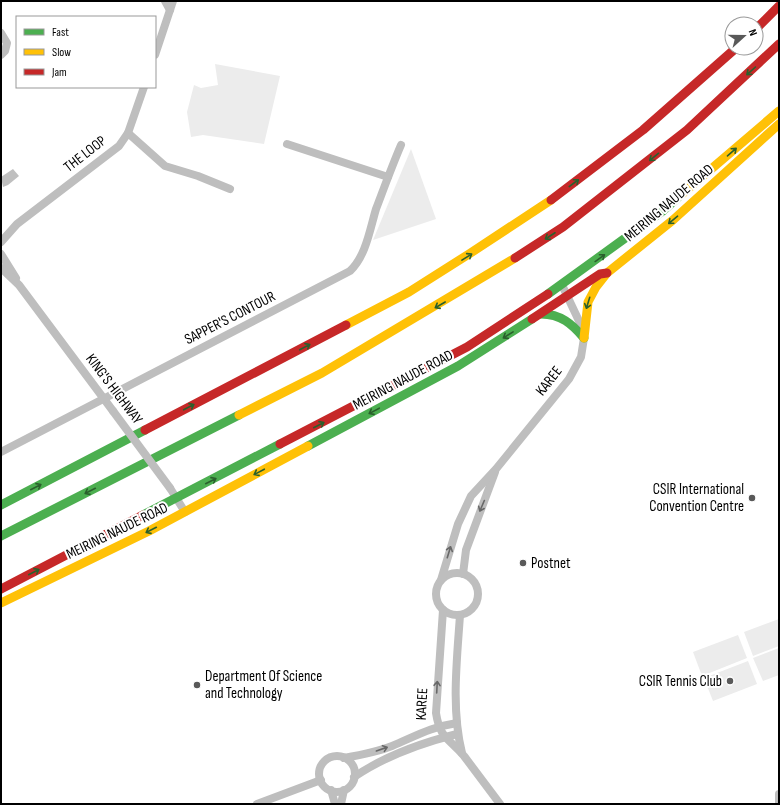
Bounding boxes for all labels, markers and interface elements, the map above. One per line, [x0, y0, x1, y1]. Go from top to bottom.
legend [16, 16, 156, 88]
north arrow [724, 16, 764, 56]
text: Fast [52, 25, 69, 40]
text: N [746, 28, 760, 38]
text: Slow [52, 45, 71, 60]
text: Jam [51, 65, 67, 80]
one-way arrow [746, 67, 757, 76]
street label: THE LOOP [60, 132, 110, 176]
one-way arrow [727, 147, 738, 156]
one-way arrow [648, 153, 659, 161]
street label: MEIRING NAUDE ROAD [620, 160, 718, 246]
one-way arrow [569, 179, 580, 187]
one-way arrow [668, 215, 678, 224]
one-way arrow [545, 232, 556, 240]
one-way arrow [461, 252, 473, 260]
one-way arrow [594, 254, 605, 262]
street label: SAPPER'S CONTOUR [181, 287, 279, 349]
one-way arrow [584, 296, 591, 309]
one-way arrow [434, 301, 446, 309]
one-way arrow [503, 331, 514, 339]
one-way arrow [298, 343, 310, 350]
street label: MEIRING NAUDE ROAD [350, 346, 456, 414]
street label: KING'S HIGHWAY [81, 350, 147, 429]
street label: KAREE [531, 362, 567, 400]
one-way arrow [183, 403, 195, 411]
one-way arrow [368, 408, 380, 415]
one-way arrow [313, 421, 325, 428]
one-way arrow [254, 469, 266, 477]
one-way arrow [204, 476, 216, 484]
place label: CSIR International Convention Centre [649, 480, 744, 516]
one-way arrow [29, 483, 41, 491]
one-way arrow [84, 488, 96, 495]
marker: CSIR International Convention Centre [747, 493, 757, 503]
street label: MEIRING NAUDE ROAD [63, 498, 171, 564]
one-way arrow [478, 499, 485, 511]
one-way arrow [145, 527, 157, 534]
one-way arrow [446, 545, 453, 558]
place label: Postnet [531, 554, 571, 573]
marker: Postnet [518, 558, 528, 568]
one-way arrow [27, 568, 39, 575]
place label: Department Of Science and Technology [205, 667, 322, 703]
place label: CSIR Tennis Club [639, 672, 722, 691]
marker: CSIR Tennis Club [725, 676, 735, 686]
marker: Department Of Science and Technology [192, 680, 202, 690]
one-way arrow [433, 681, 441, 694]
street label: KAREE [412, 687, 432, 721]
one-way arrow [376, 745, 389, 752]

